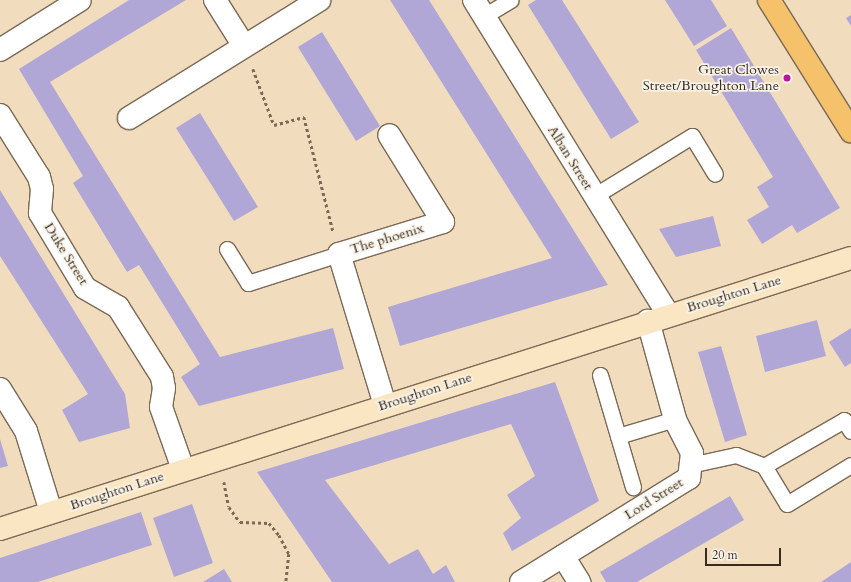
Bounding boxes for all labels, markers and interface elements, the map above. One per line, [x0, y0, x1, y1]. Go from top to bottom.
place label: Great Clowes Street/Broughton Lane [643, 62, 779, 94]
marker: Great Clowes Street/Broughton Lane [782, 73, 792, 83]
street label: Alban Street [544, 123, 596, 193]
street label: Duke Street [40, 220, 92, 288]
street label: The phoenix [348, 220, 426, 258]
street label: Broughton Lane [685, 272, 783, 316]
street label: Broughton Lane [376, 369, 474, 415]
street label: Broughton Lane [68, 468, 166, 514]
street label: Lord Street [622, 474, 686, 524]
scale bar [707, 540, 783, 566]
text: 20 m [712, 547, 738, 563]

